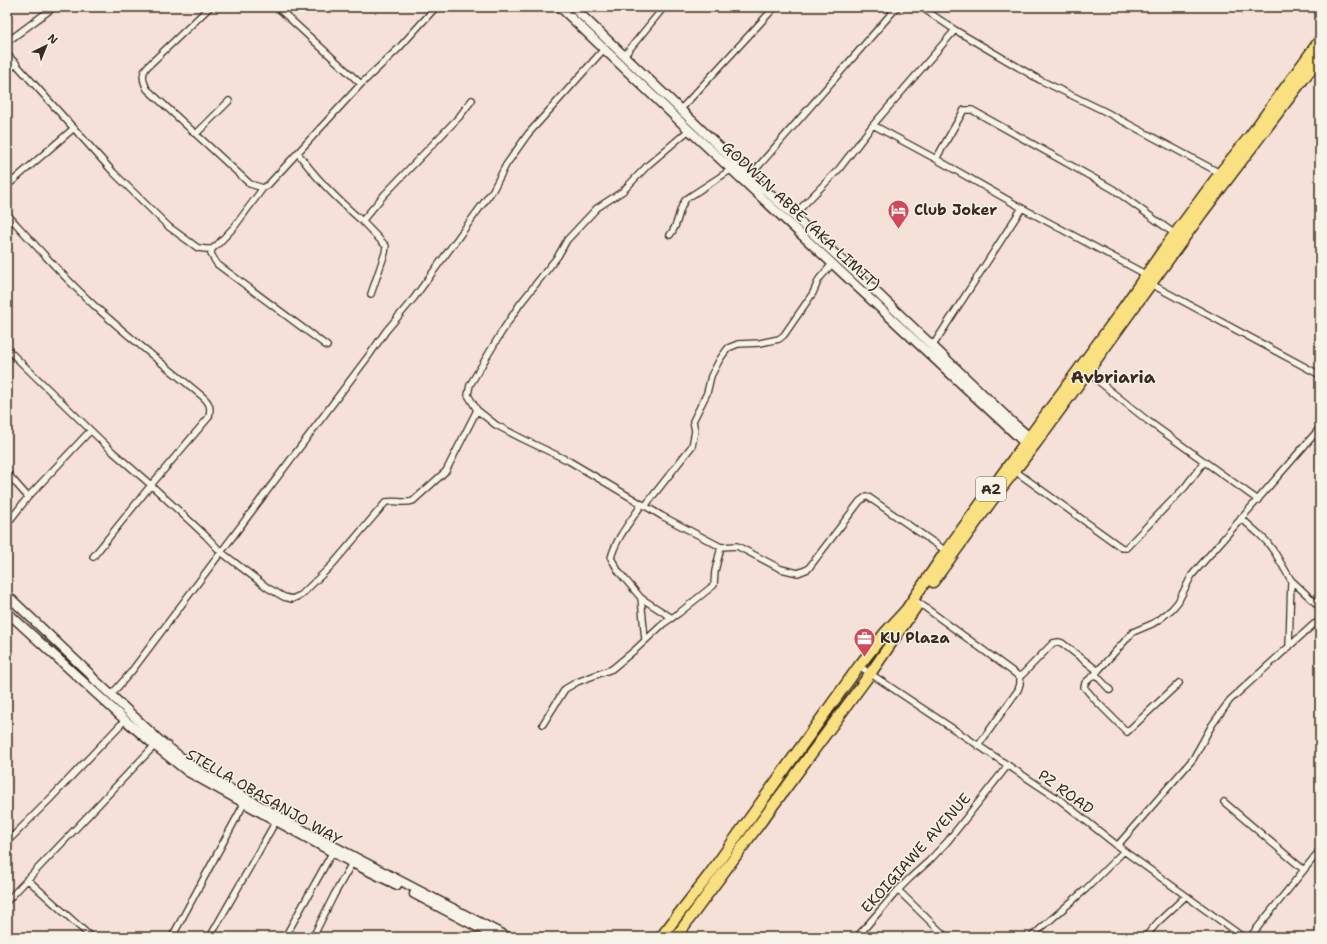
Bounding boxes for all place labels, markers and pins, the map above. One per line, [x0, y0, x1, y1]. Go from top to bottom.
hotel icon: Club Joker [886, 197, 912, 230]
place label: Club Joker [914, 200, 997, 220]
office icon: KU Plaza [852, 625, 878, 658]
place label: KU Plaza [880, 628, 950, 648]

